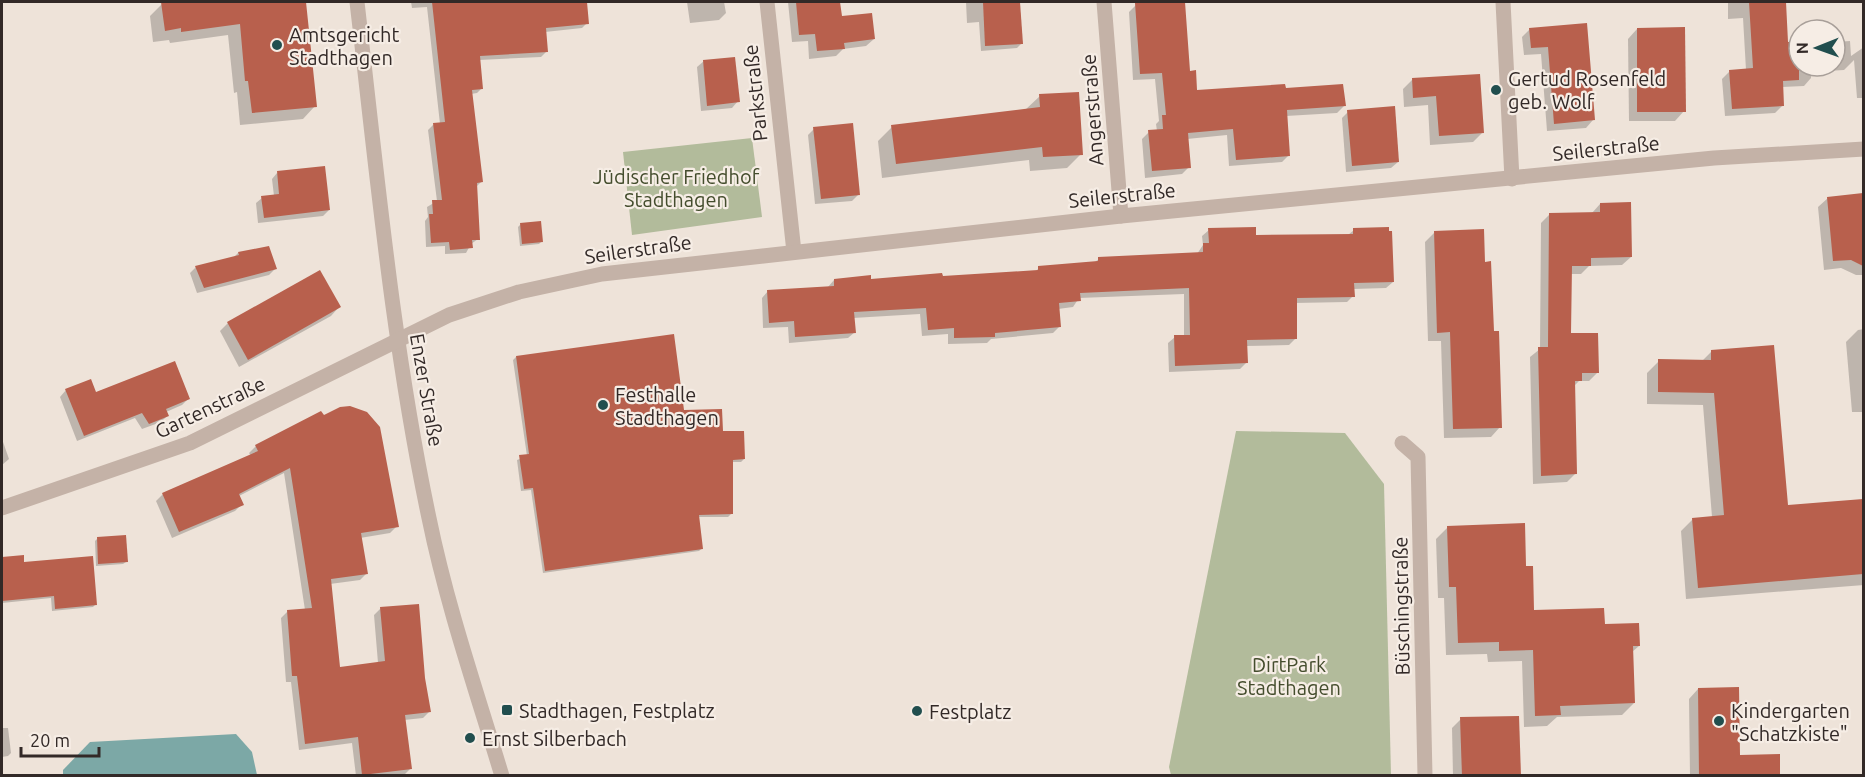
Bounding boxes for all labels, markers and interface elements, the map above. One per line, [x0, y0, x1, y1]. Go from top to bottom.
north arrow [1787, 18, 1847, 78]
place label: Amtsgericht Stadthagen [289, 23, 399, 69]
marker: Amtsgericht Stadthagen [270, 38, 284, 52]
text: N [1793, 42, 1811, 54]
street label: Parkstraße [738, 43, 772, 143]
street label: Angerstraße [1077, 53, 1107, 167]
place label: Gertud Rosenfeld geb. Wolf [1508, 67, 1666, 113]
marker: Gertud Rosenfeld geb. Wolf [1489, 83, 1503, 97]
street label: Seilerstraße [1551, 131, 1661, 165]
park label: Jüdischer Friedhof Stadthagen [593, 165, 760, 211]
street label: Seilerstraße [1067, 178, 1177, 212]
street label: Seilerstraße [583, 230, 693, 268]
street label: Enzer Straße [406, 332, 448, 448]
street label: Gartenstraße [151, 371, 269, 443]
place label: Festhalle Stadthagen [615, 383, 719, 429]
marker: Festhalle Stadthagen [596, 398, 610, 412]
street label: Büschingstraße [1388, 536, 1414, 676]
park label: DirtPark Stadthagen [1237, 653, 1341, 699]
place label: Stadthagen, Festplatz [519, 699, 715, 722]
place label: Kindergarten "Schatzkiste" [1731, 699, 1850, 745]
place label: Festplatz [929, 700, 1011, 723]
marker: Stadthagen, Festplatz [500, 703, 514, 717]
marker: Festplatz [910, 704, 924, 718]
marker: Kindergarten "Schatzkiste" [1712, 714, 1726, 728]
scale bar [21, 720, 99, 758]
place label: Ernst Silberbach [482, 727, 627, 750]
text: 20 m [30, 730, 70, 750]
marker: Ernst Silberbach [463, 731, 477, 745]

